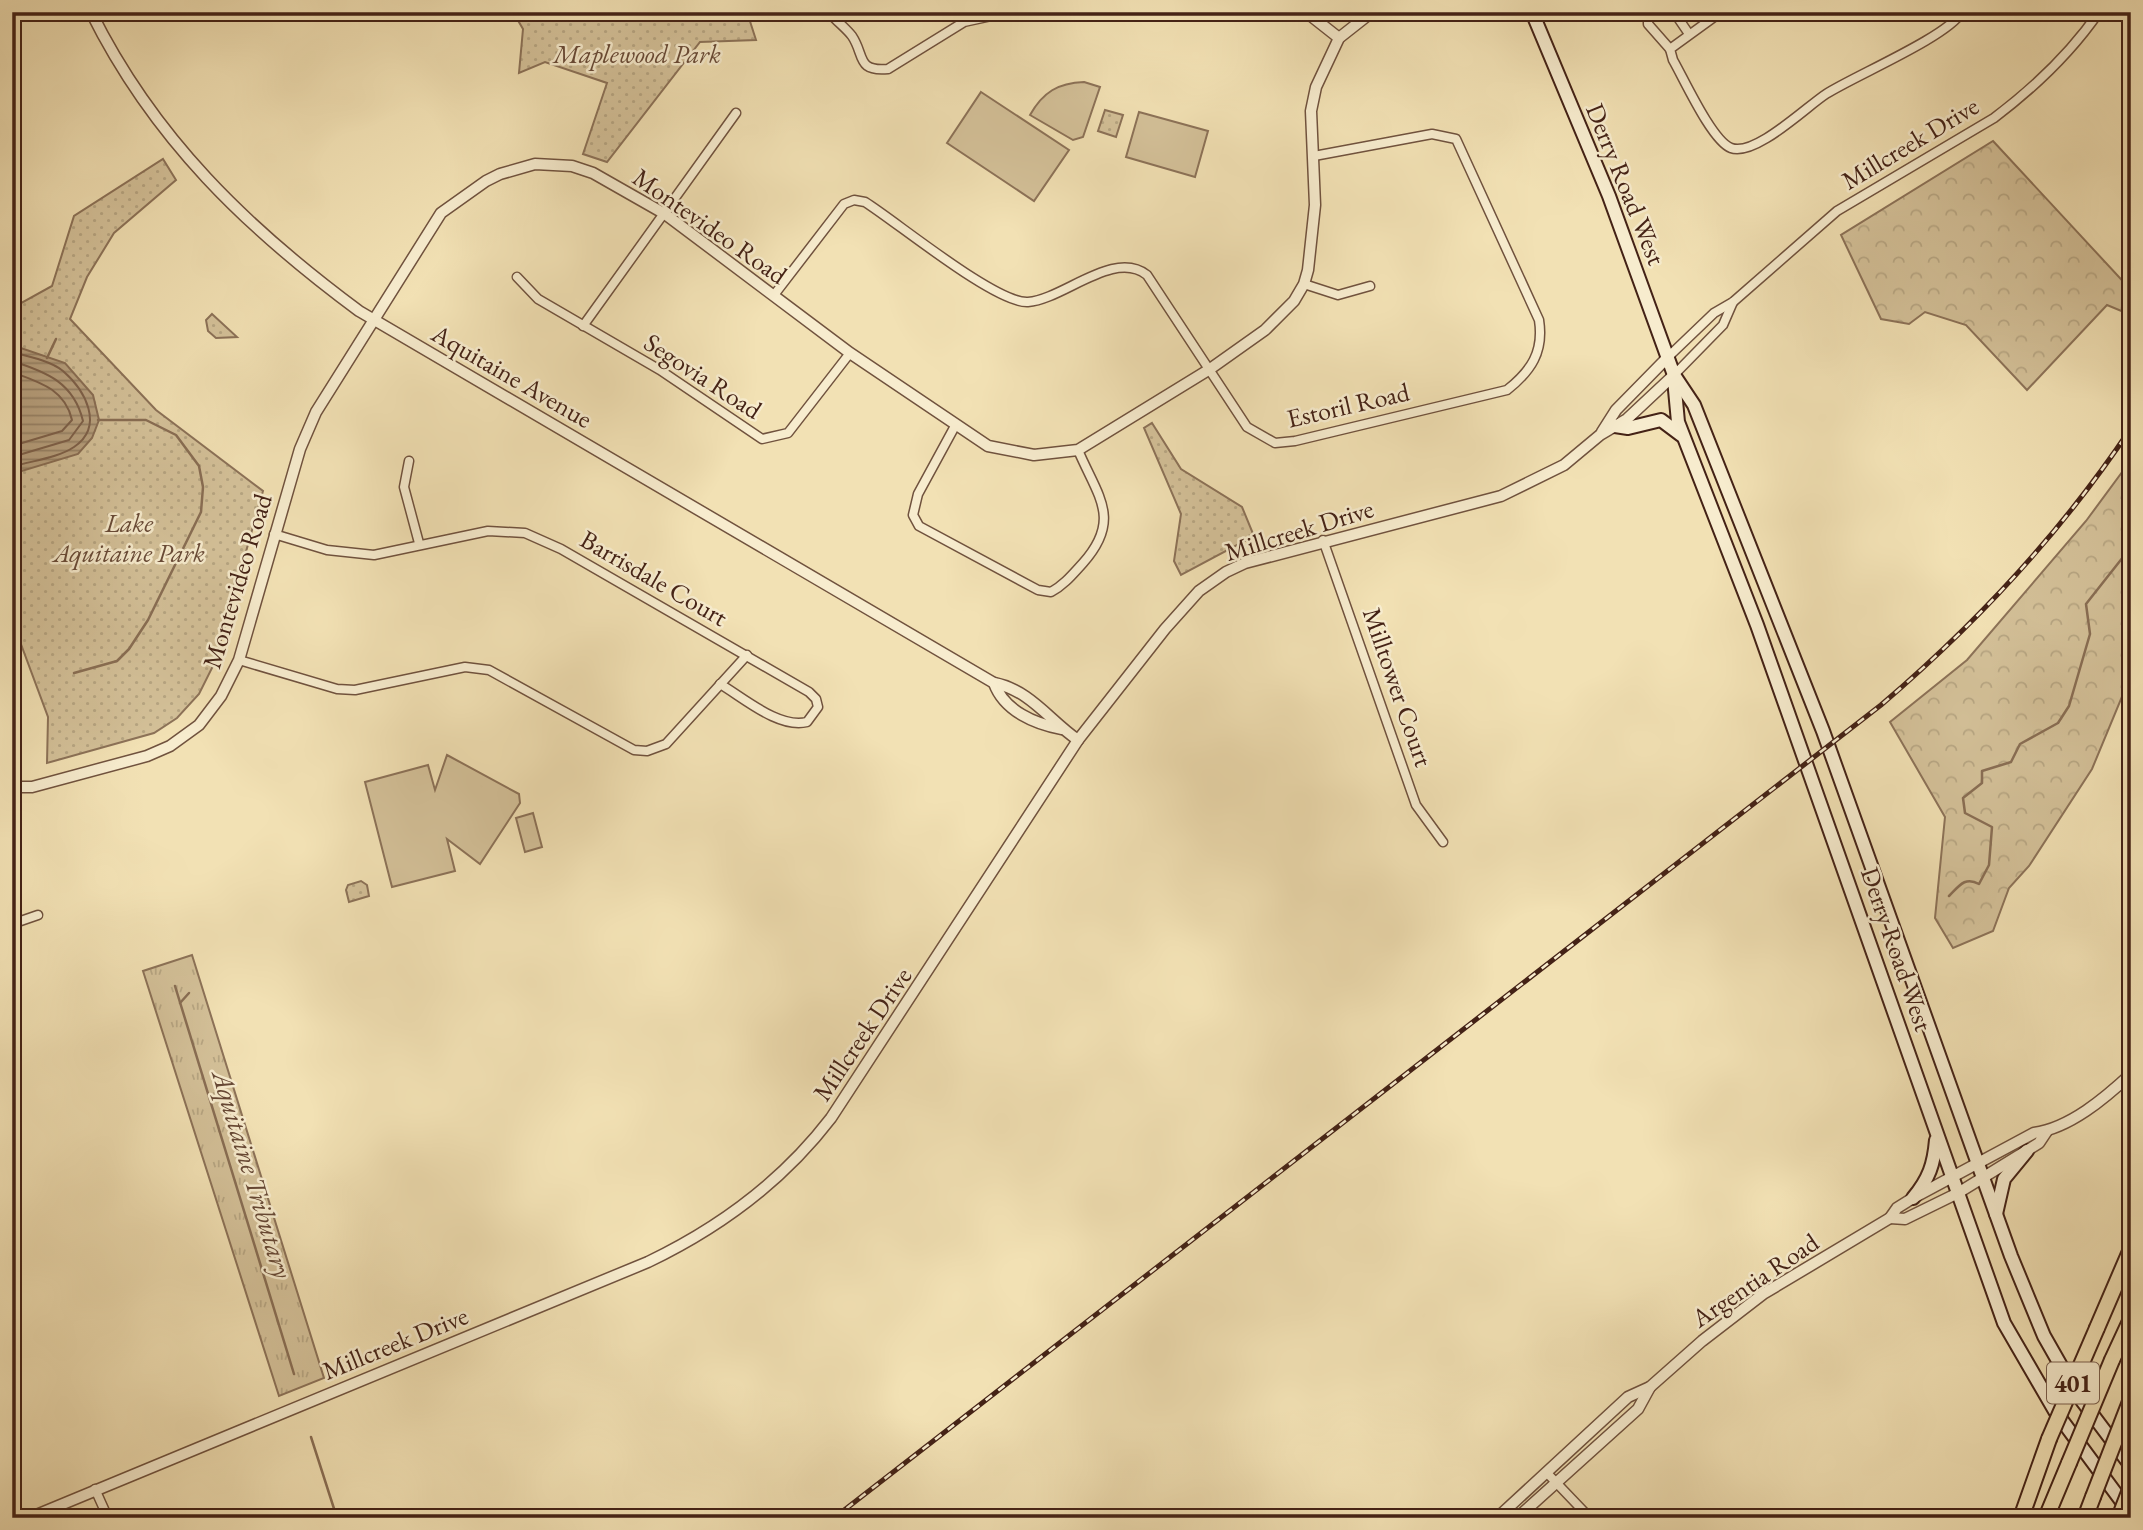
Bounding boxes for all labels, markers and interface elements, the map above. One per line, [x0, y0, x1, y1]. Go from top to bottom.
park label: Maplewood Park [551, 37, 721, 71]
street label: Millcreek Drive [1835, 89, 1985, 197]
street label: Derry Road West [1578, 98, 1674, 270]
street label: Montevideo Road [626, 160, 795, 292]
street label: Aquitaine Avenue [425, 316, 599, 436]
street label: Segovia Road [638, 325, 769, 427]
street label: Estoril Road [1283, 374, 1414, 436]
street label: Montevideo Road [194, 489, 280, 673]
street label: Millcreek Drive [1220, 491, 1378, 569]
park label: Lake Aquitaine Park [51, 506, 205, 571]
street label: Barrisdale Court [574, 522, 734, 634]
street label: Milltower Court [1355, 603, 1441, 771]
street label: Derry Road West [1853, 863, 1941, 1035]
street label: Millcreek Drive [805, 961, 919, 1107]
water label: Aquitaine Tributary [203, 1064, 302, 1283]
street label: Argentia Road [1684, 1225, 1826, 1336]
street label: Millcreek Drive [317, 1298, 473, 1388]
road number: 401 [2047, 1363, 2099, 1404]

